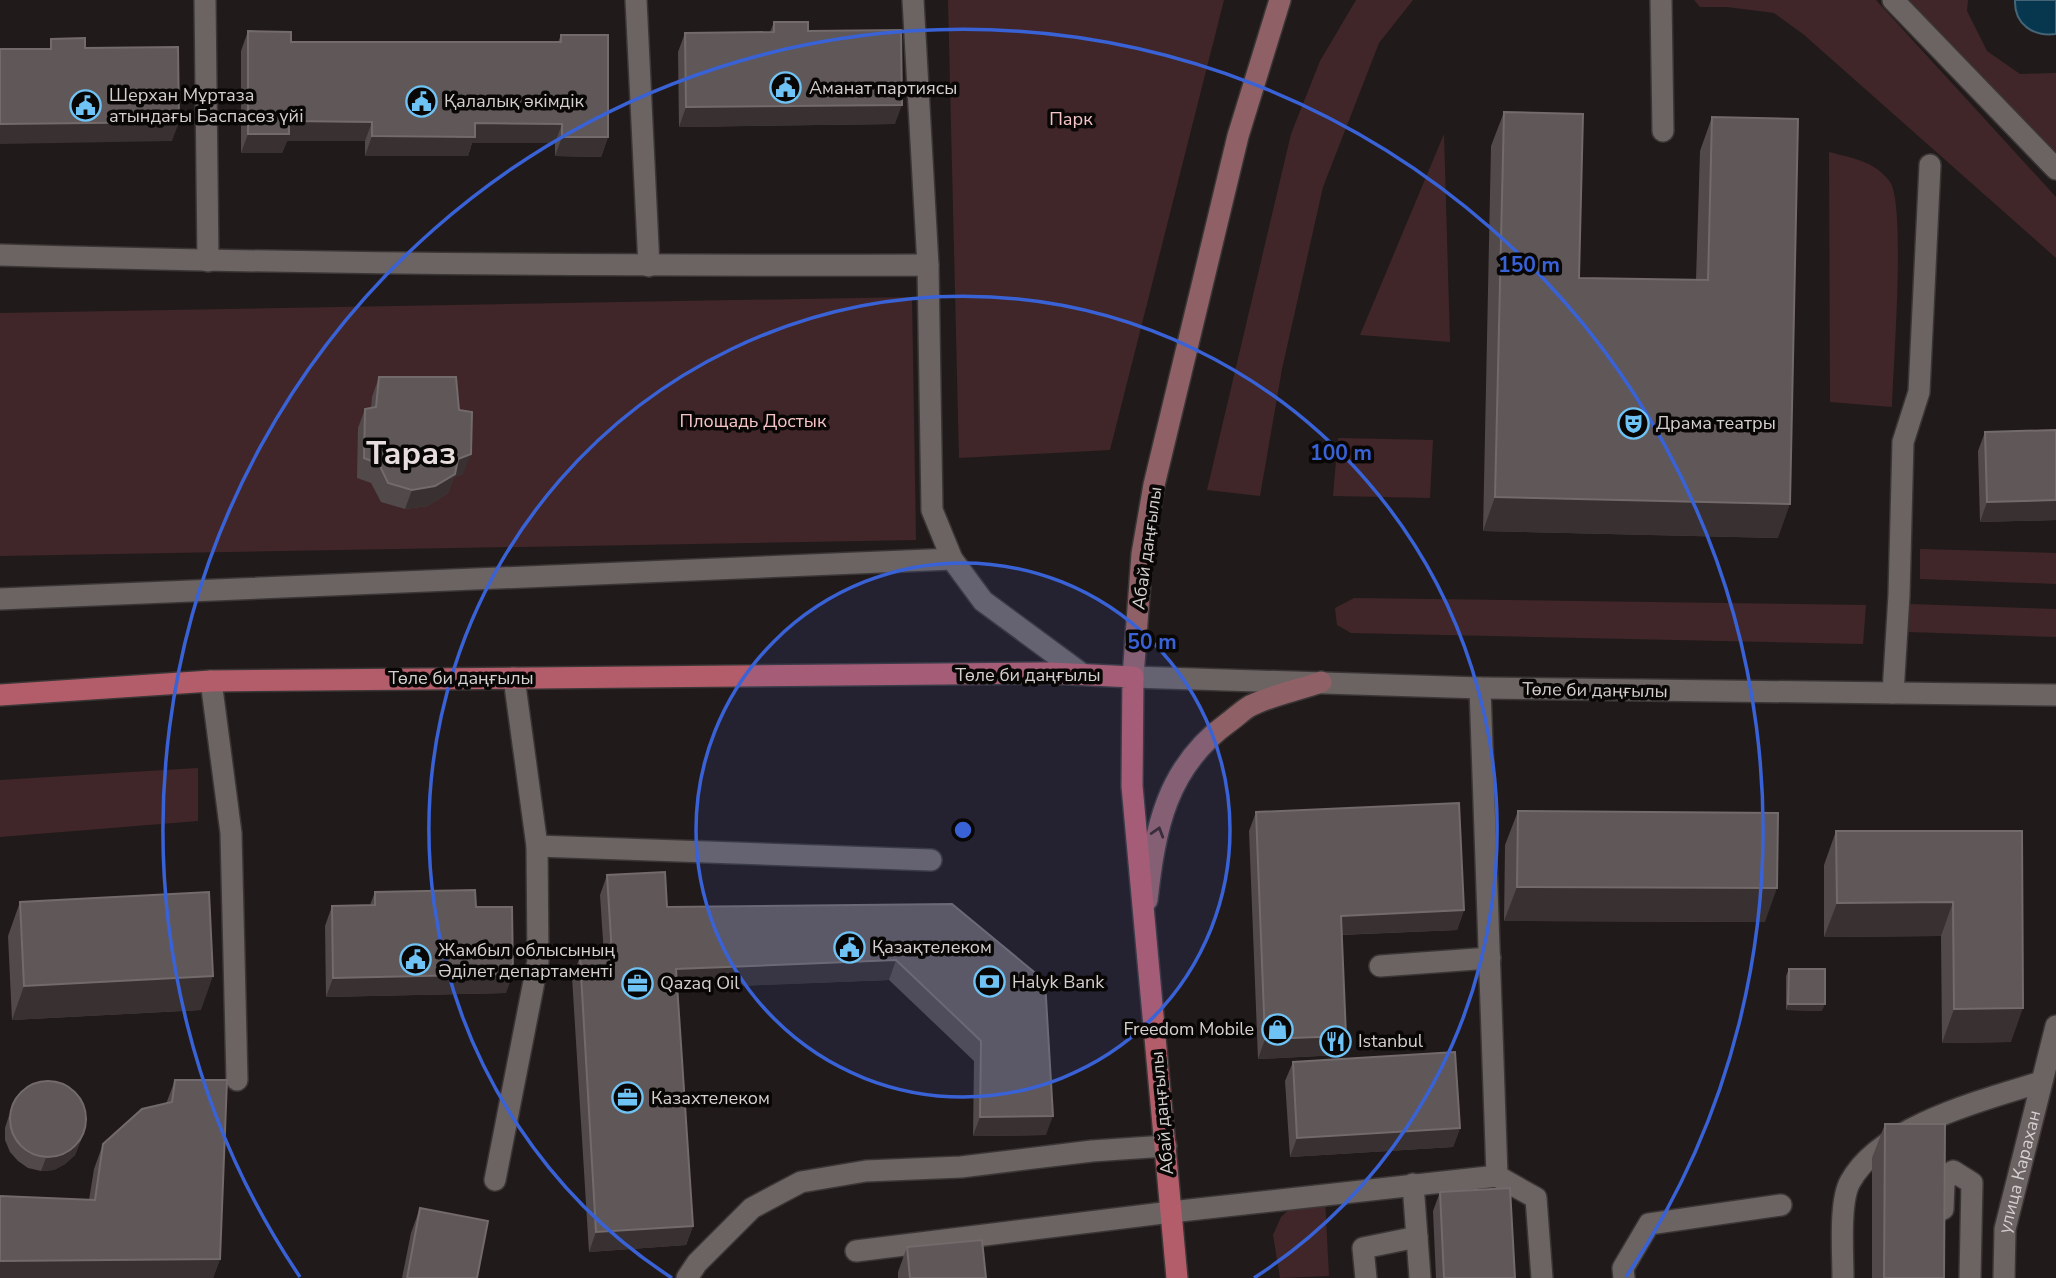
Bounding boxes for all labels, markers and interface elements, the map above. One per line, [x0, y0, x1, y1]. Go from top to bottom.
public building icon: Аманат партиясы [769, 71, 803, 105]
place label: Аманат партиясы [809, 76, 957, 100]
place label: Шерхан Мұртаза атындағы Баспасөз үйі [109, 83, 304, 128]
public building icon: Қалалық әкімдік [404, 84, 438, 118]
public building icon: Шерхан Мұртаза атындағы Баспасөз үйі [69, 88, 103, 122]
place label: Қалалық әкімдік [444, 89, 585, 113]
park label: Парк [1049, 107, 1093, 131]
text: 150 m [1498, 251, 1560, 279]
theatre icon: Драма театры [1616, 406, 1650, 440]
park label: Площадь Достык [680, 409, 827, 433]
place label: Драма театры [1656, 411, 1776, 435]
district label: Тараз [366, 432, 456, 475]
text: 100 m [1310, 439, 1372, 467]
street label: Абай даңғылы [1127, 485, 1167, 611]
text: 50 m [1127, 628, 1177, 656]
street label: Төле би даңғылы [955, 663, 1101, 687]
street label: Төле би даңғылы [388, 666, 534, 690]
street label: Төле би даңғылы [1522, 677, 1668, 703]
centre of rings [951, 818, 975, 842]
one-way arrow [1150, 826, 1165, 838]
public building icon: Қазақтелеком [832, 930, 866, 964]
place label: Қазақтелеком [872, 935, 992, 959]
place label: Жамбыл облысының Әділет департаменті [438, 938, 615, 983]
public building icon: Жамбыл облысының Әділет департаменті [398, 943, 432, 977]
bank icon: Halyk Bank [972, 965, 1006, 999]
office icon: Qazaq Oil [620, 966, 654, 1000]
place label: Halyk Bank [1012, 970, 1105, 994]
place label: Qazaq Oil [660, 971, 740, 995]
shop icon: Freedom Mobile [1260, 1012, 1294, 1046]
place label: Freedom Mobile [1123, 1017, 1254, 1041]
restaurant icon: Istanbul [1318, 1024, 1352, 1058]
place label: Istanbul [1358, 1029, 1424, 1053]
street label: Абай даңғылы [1145, 1050, 1179, 1176]
office icon: Казахтелеком [611, 1081, 645, 1115]
place label: Казахтелеком [651, 1086, 770, 1110]
street label: улица Карахан [1992, 1108, 2046, 1236]

